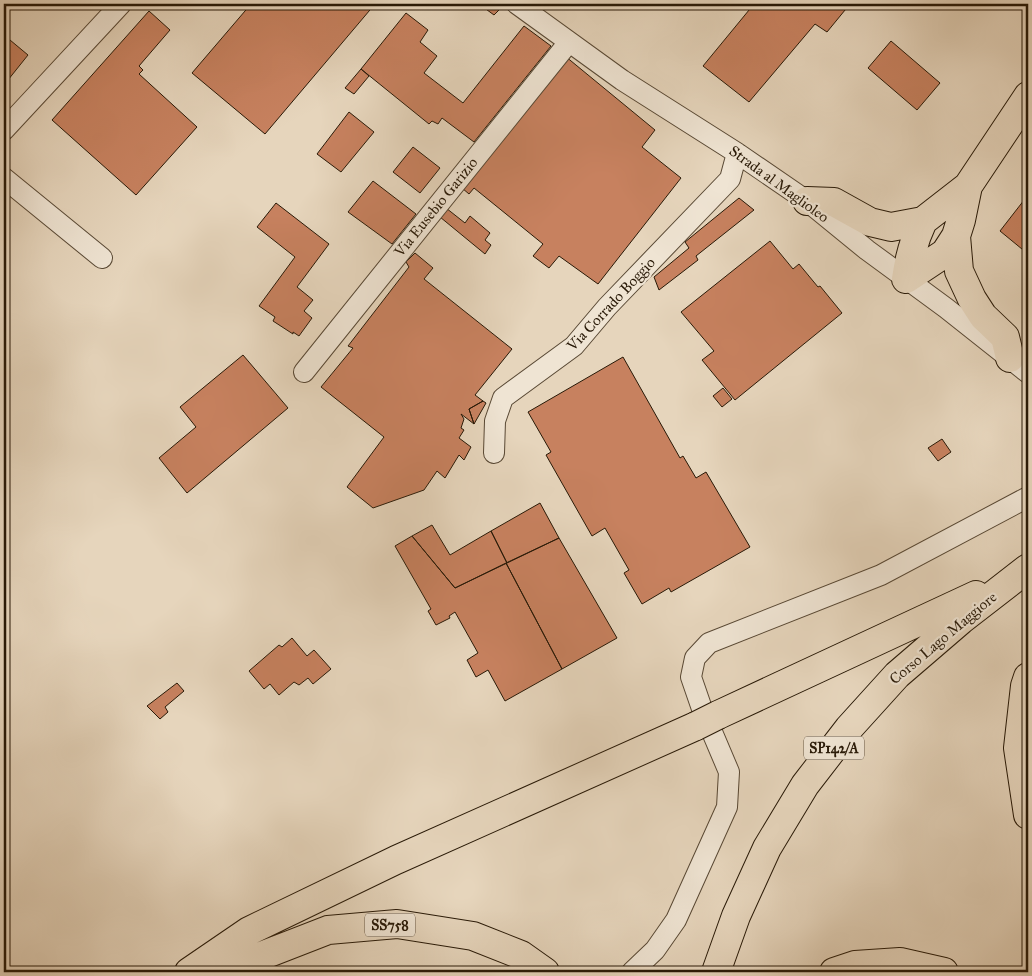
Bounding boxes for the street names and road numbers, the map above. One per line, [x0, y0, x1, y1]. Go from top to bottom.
street label: Strada al Maglioleo [726, 142, 833, 226]
street label: Via Eusebio Garizio [390, 154, 482, 261]
street label: Via Corrado Boggio [562, 253, 659, 355]
street label: Corso Lago Maggiore [886, 588, 1000, 688]
road number: SP142/A [804, 736, 864, 760]
road number: SS758 [365, 914, 415, 936]

